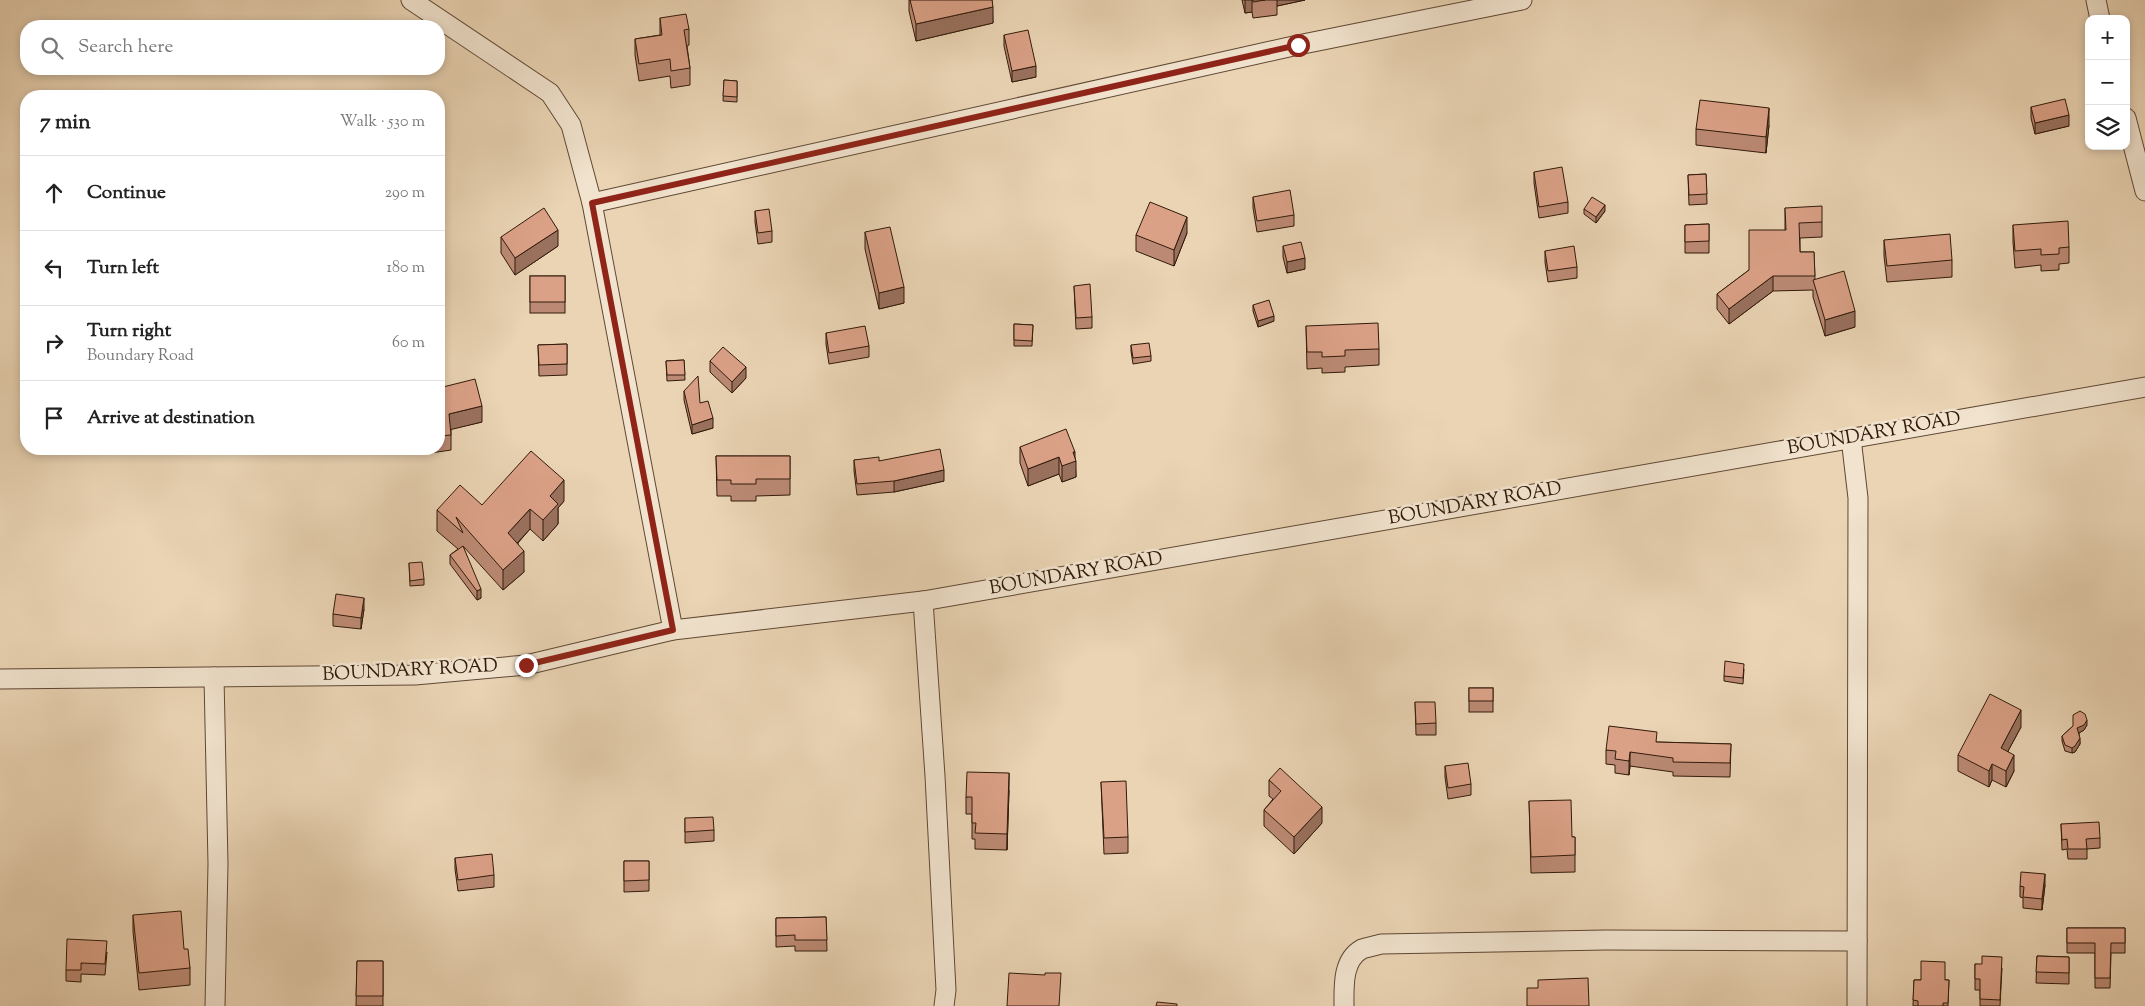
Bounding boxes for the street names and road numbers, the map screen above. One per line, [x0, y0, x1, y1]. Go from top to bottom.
street label: BOUNDARY ROAD [1785, 405, 1963, 463]
street label: BOUNDARY ROAD [1386, 475, 1564, 533]
street label: BOUNDARY ROAD [987, 545, 1165, 603]
street label: BOUNDARY ROAD [321, 653, 499, 689]

